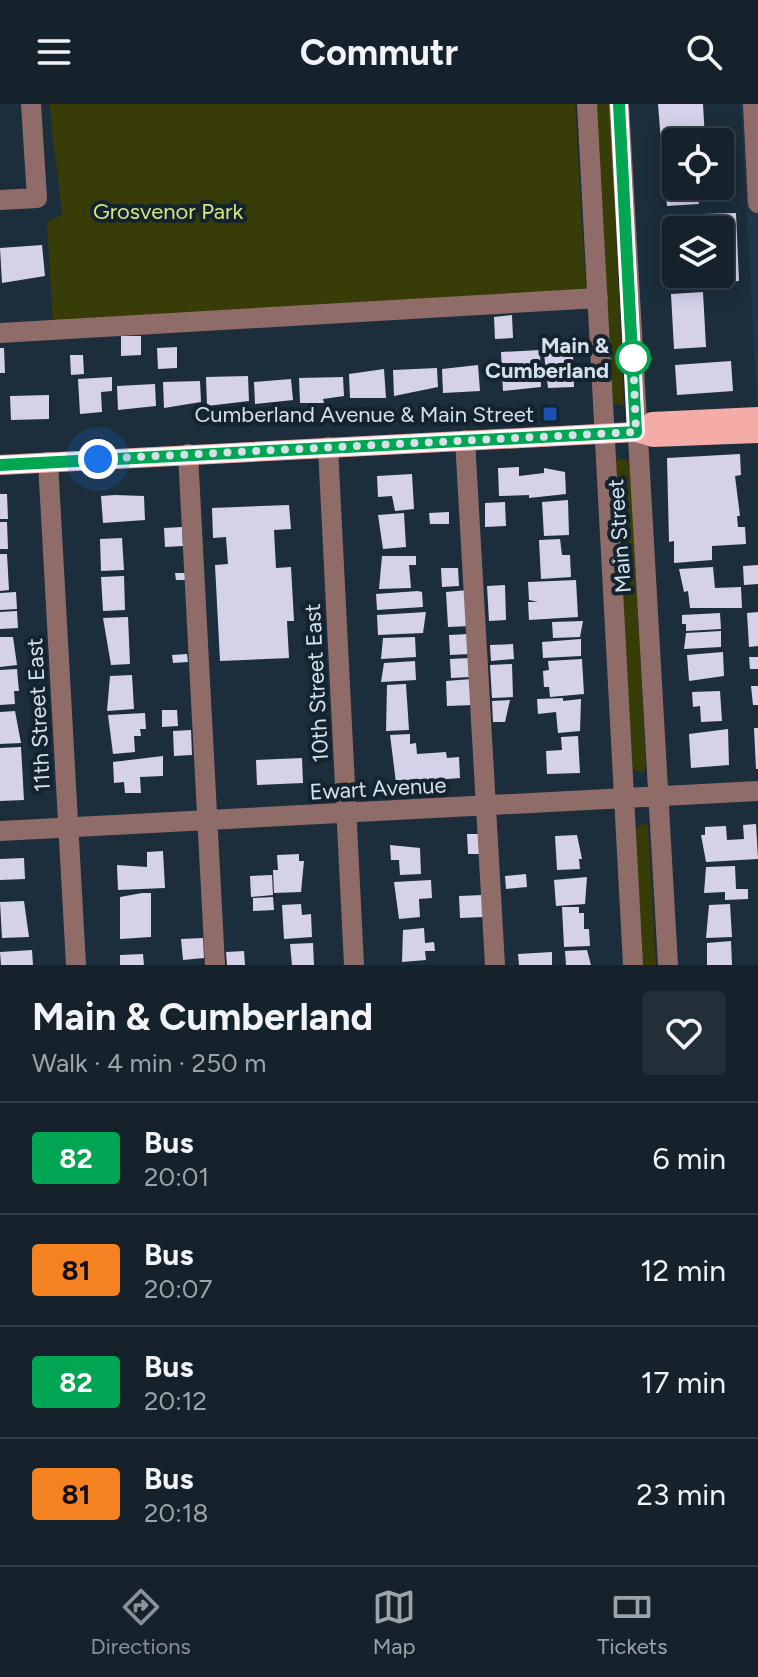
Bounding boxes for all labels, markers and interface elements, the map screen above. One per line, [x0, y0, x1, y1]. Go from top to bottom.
icon: menu [32, 30, 76, 74]
icon: search [682, 30, 726, 74]
text: Commutr [300, 31, 458, 74]
map controls [662, 128, 734, 288]
button: locate [662, 128, 734, 200]
park label: Grosvenor Park [93, 198, 243, 225]
button: layers [662, 216, 734, 288]
place label: Main & Cumberland [485, 332, 610, 384]
marker: Main & Cumberland [616, 341, 650, 375]
place label: Cumberland Avenue & Main Street [194, 401, 534, 428]
marker: Cumberland Avenue & Main Street [541, 405, 559, 423]
your location [78, 439, 118, 479]
street label: Main Street [602, 478, 637, 594]
street label: 10th Street East [299, 603, 334, 763]
street label: 11th Street East [21, 637, 56, 793]
street label: Ewart Avenue [309, 771, 447, 806]
button: heart [642, 991, 726, 1075]
text: Main & Cumberland [32, 994, 373, 1040]
text: Walk · 4 min · 250 m [32, 1047, 266, 1079]
text: Bus [144, 1124, 193, 1161]
text: 6 min [652, 1140, 726, 1177]
text: 82 [59, 1141, 93, 1175]
text: 20:01 [144, 1161, 209, 1193]
text: Bus [144, 1236, 193, 1273]
text: 12 min [640, 1252, 726, 1289]
text: 81 [62, 1253, 90, 1287]
text: 20:07 [144, 1273, 212, 1305]
text: Bus [144, 1348, 193, 1385]
text: 17 min [641, 1364, 726, 1401]
text: 82 [59, 1365, 93, 1399]
text: 20:12 [144, 1385, 207, 1417]
text: Bus [144, 1460, 193, 1497]
text: 23 min [636, 1476, 726, 1513]
text: 81 [62, 1477, 90, 1511]
text: 20:18 [144, 1497, 208, 1529]
tab: Directions [91, 1585, 191, 1660]
tab: Map [372, 1585, 416, 1660]
tab: Tickets [597, 1585, 667, 1660]

